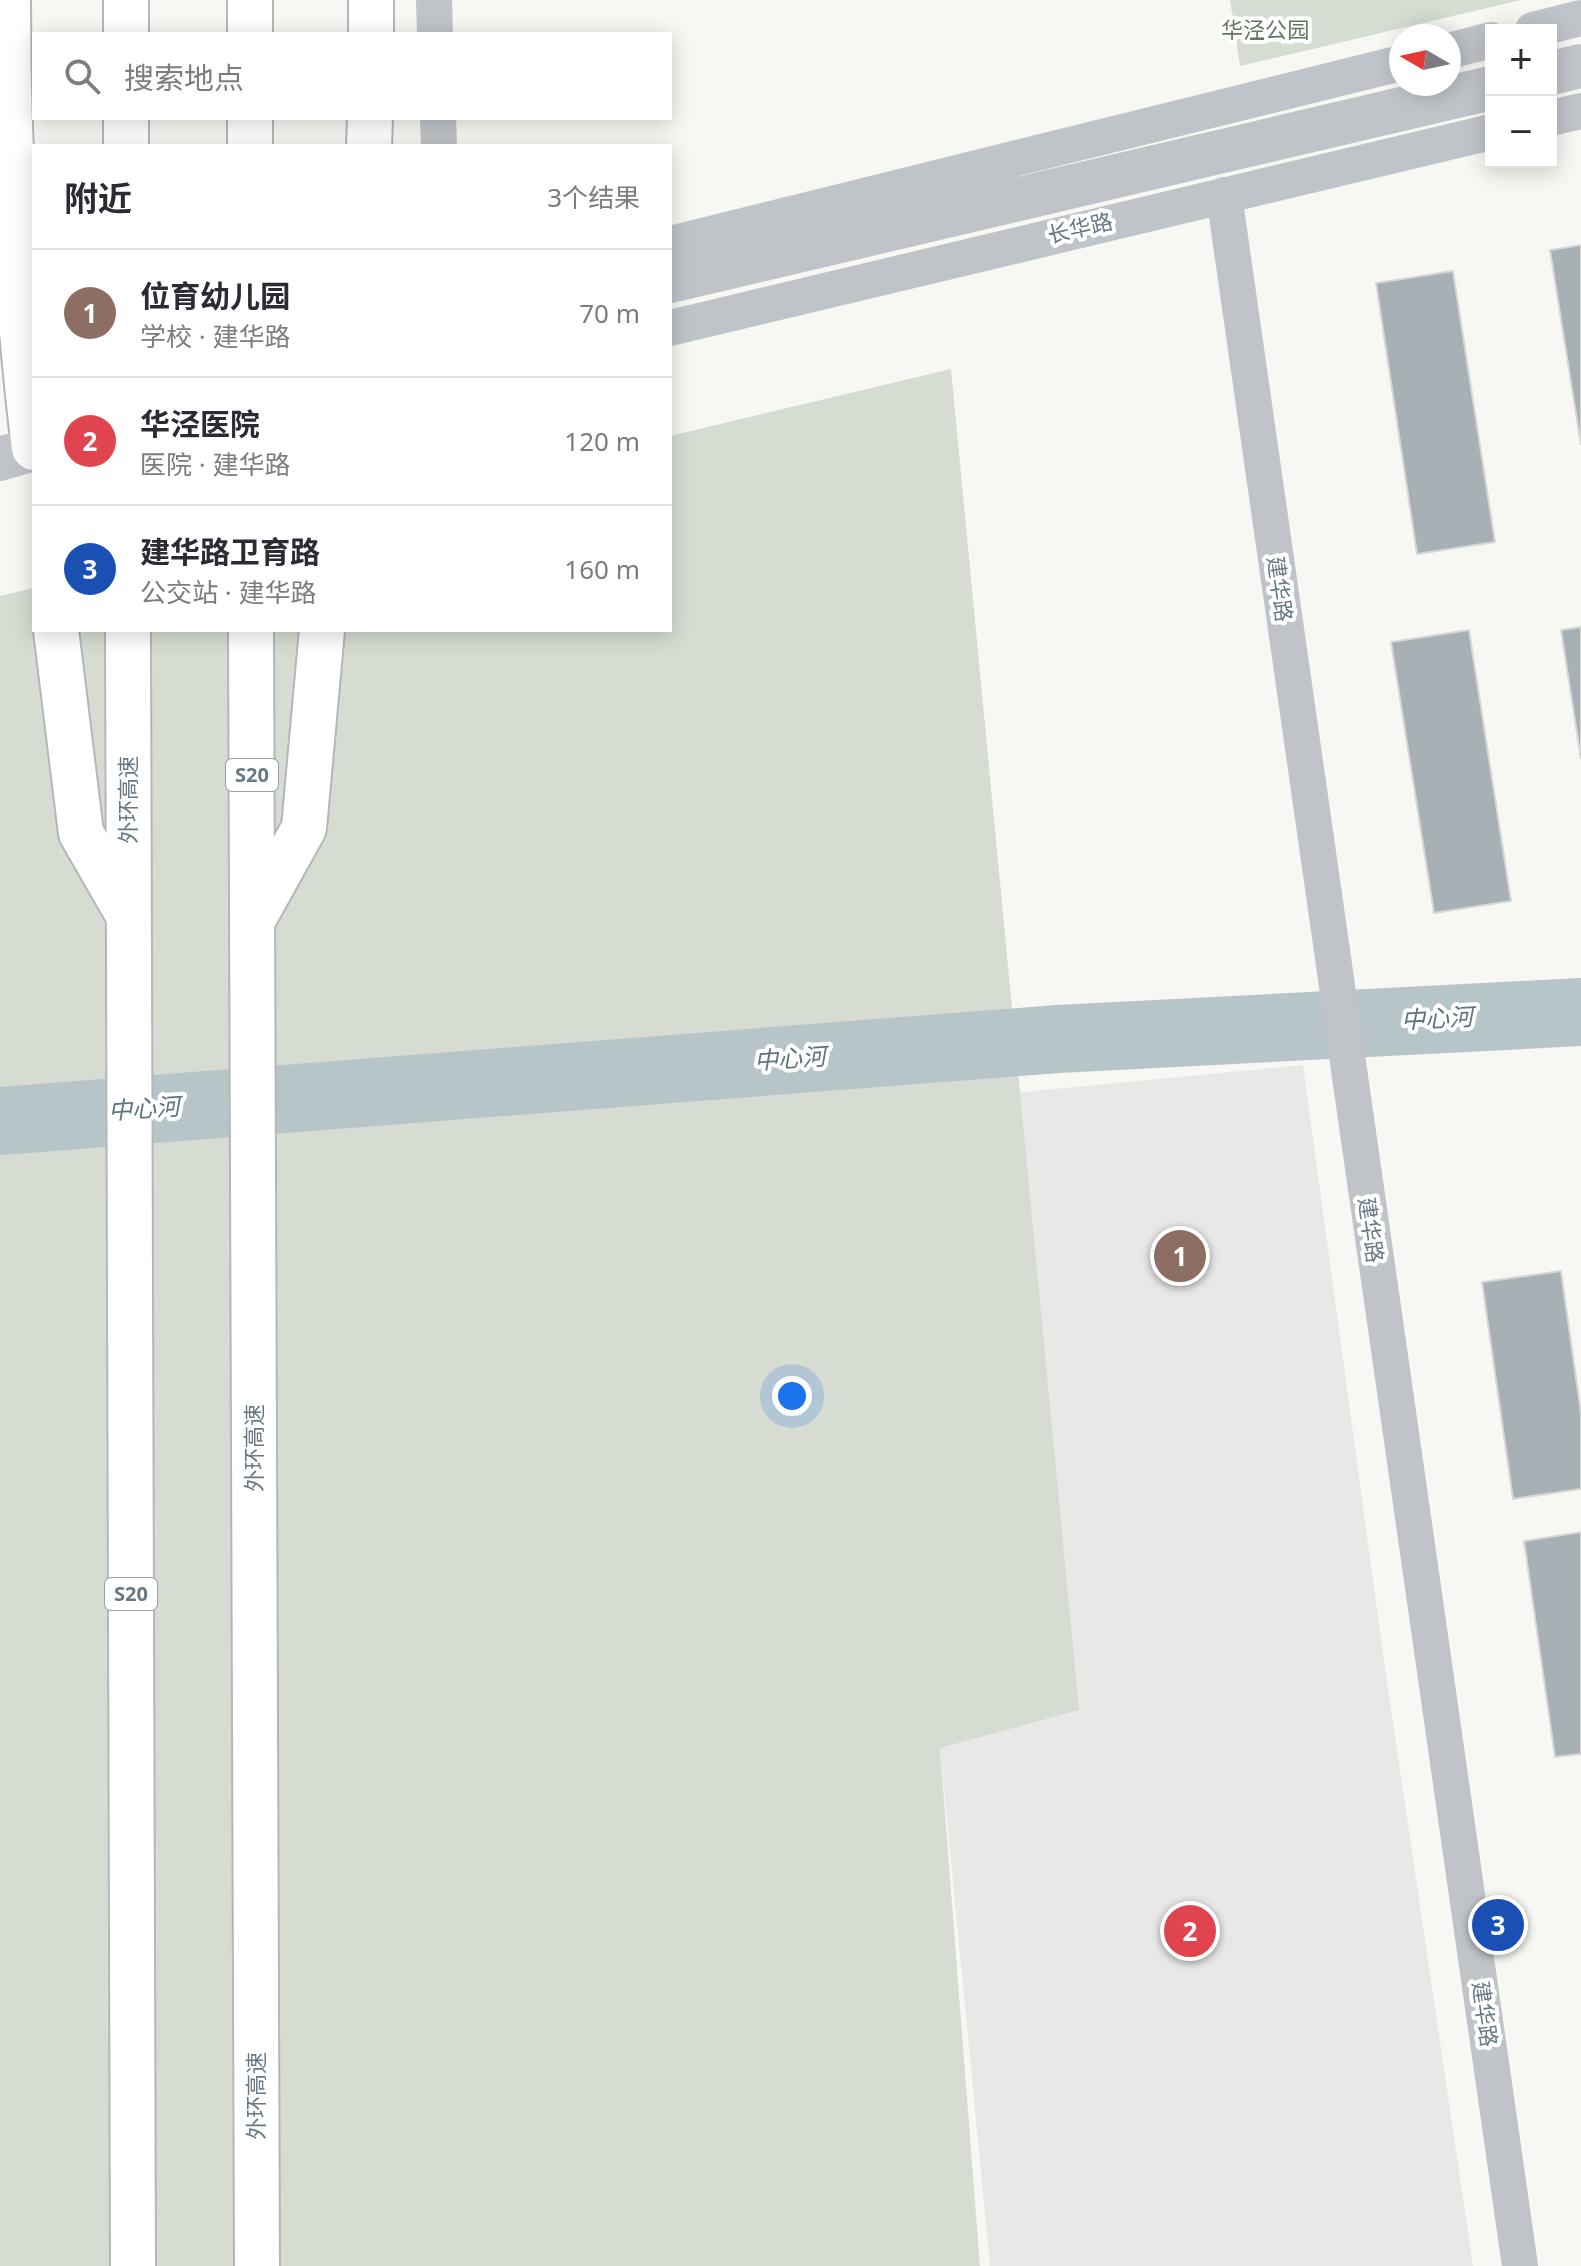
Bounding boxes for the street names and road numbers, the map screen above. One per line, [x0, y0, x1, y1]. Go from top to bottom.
street label: 长华路 [1044, 205, 1115, 249]
street label: 建华路 [1262, 554, 1300, 624]
street label: 外环高速 [112, 756, 142, 844]
road number: S20 [226, 759, 278, 791]
street label: 建华路 [1353, 1195, 1391, 1265]
street label: 外环高速 [238, 1404, 268, 1492]
road number: S20 [105, 1578, 157, 1610]
street label: 建华路 [1467, 1979, 1505, 2049]
street label: 外环高速 [240, 2052, 270, 2140]

